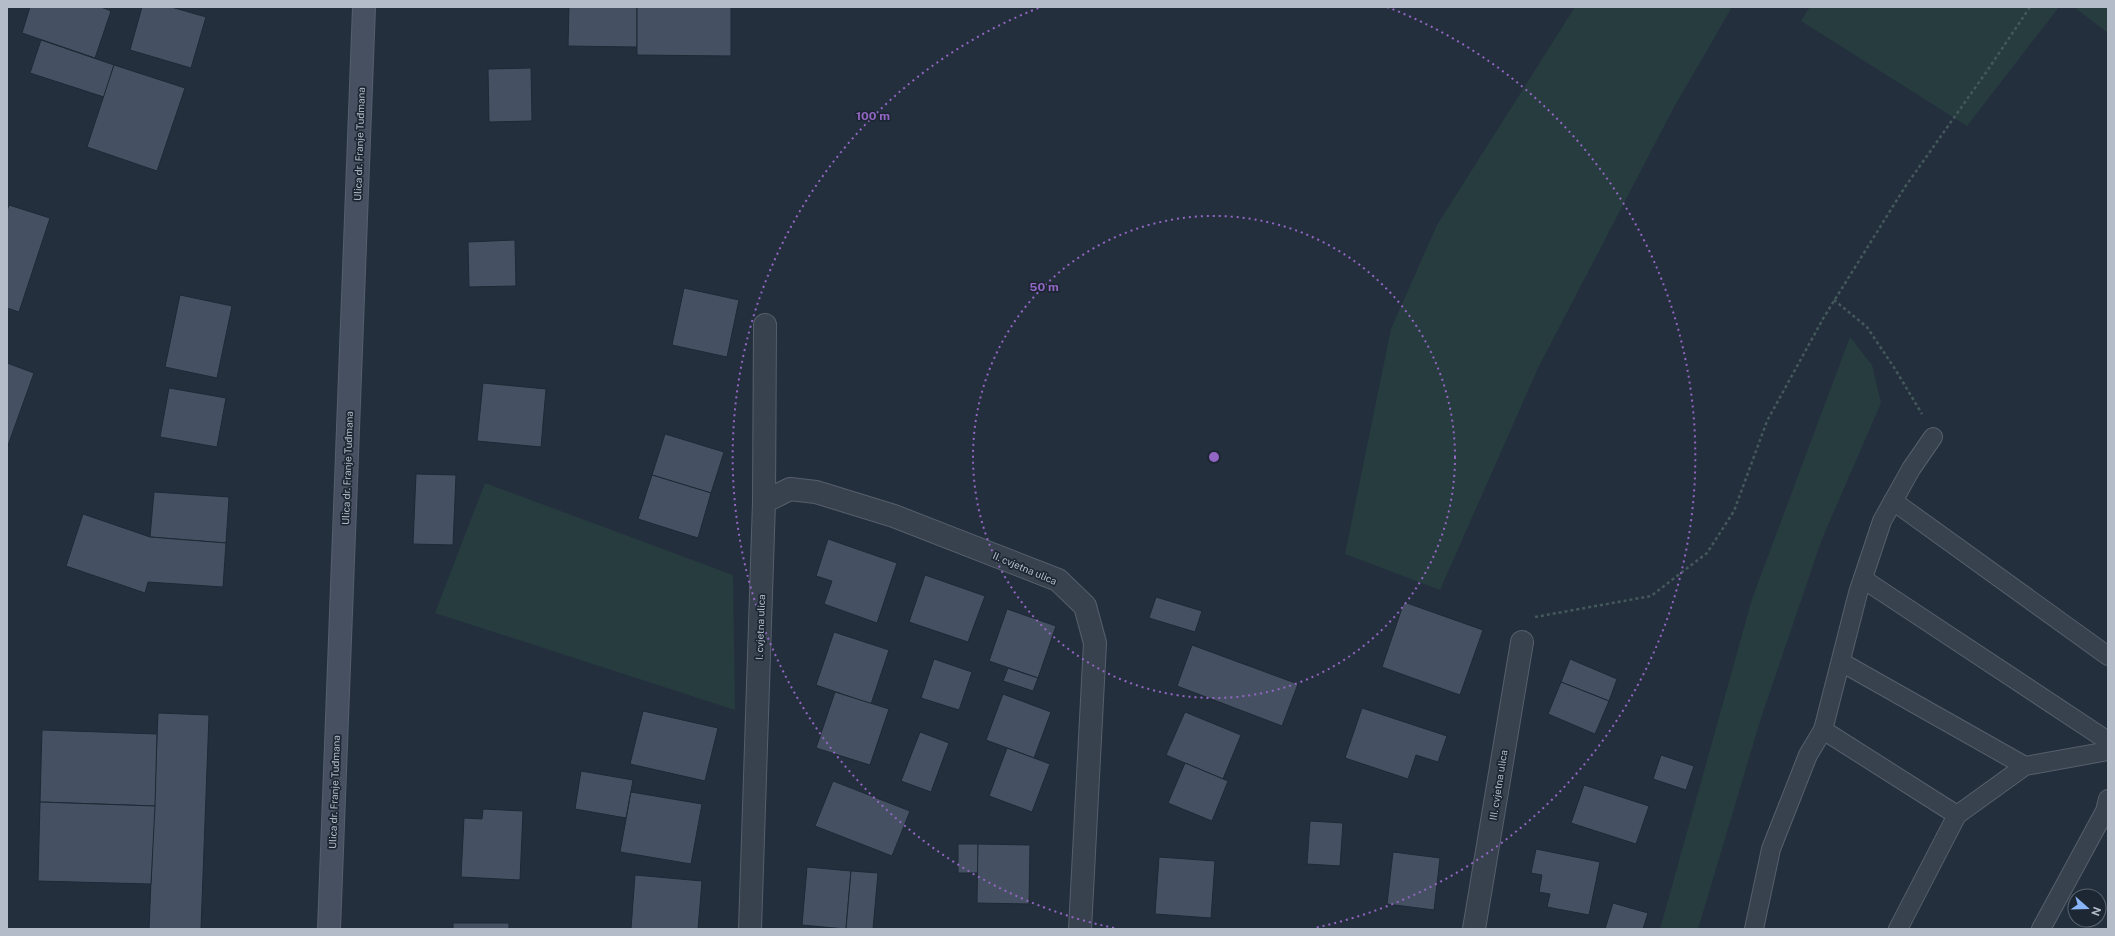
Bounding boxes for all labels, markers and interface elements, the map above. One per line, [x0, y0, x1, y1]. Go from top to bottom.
street label: Ulica dr. Franje Tuđmana [351, 87, 367, 201]
text: 100 m [856, 109, 890, 123]
text: 50 m [1029, 280, 1059, 294]
street label: Ulica dr. Franje Tuđmana [339, 411, 355, 525]
centre of rings [1207, 450, 1221, 464]
street label: II. cvjetna ulica [991, 549, 1059, 587]
street label: I. cvjetna ulica [753, 594, 767, 660]
street label: Ulica dr. Franje Tuđmana [326, 735, 342, 849]
street label: III. cvjetna ulica [1486, 749, 1510, 821]
north arrow [2067, 888, 2107, 928]
text: N [2089, 905, 2104, 918]

